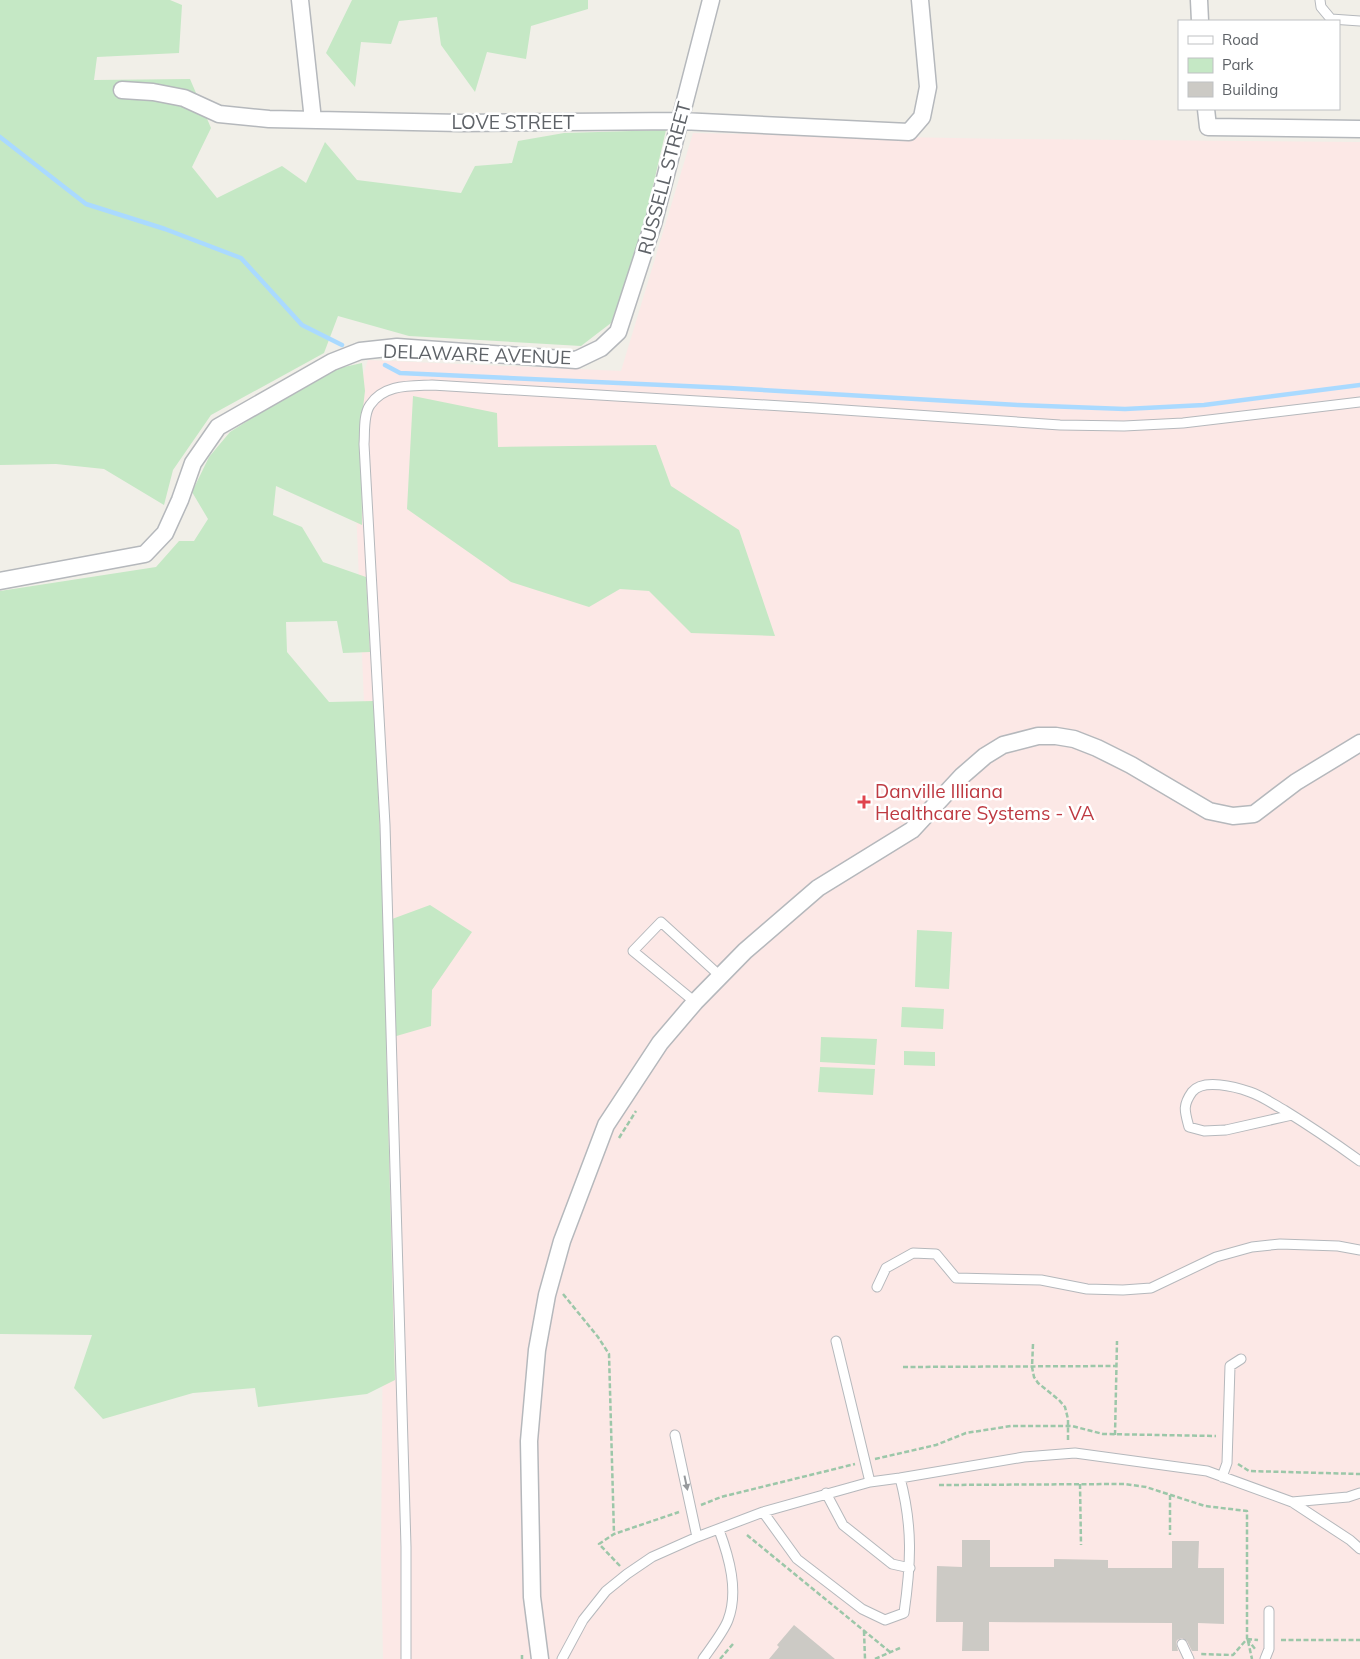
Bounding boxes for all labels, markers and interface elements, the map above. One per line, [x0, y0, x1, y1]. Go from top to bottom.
legend [1178, 20, 1340, 110]
text: Road [1222, 30, 1259, 49]
text: Park [1222, 55, 1254, 74]
text: Building [1222, 80, 1278, 99]
street label: RUSSELL STREET [632, 98, 696, 257]
street label: LOVE STREET [451, 110, 575, 134]
street label: DELAWARE AVENUE [383, 339, 571, 369]
place label: Danville Illiana Healthcare Systems - VA [875, 779, 1095, 825]
marker: Danville Illiana Healthcare Systems - VA [857, 795, 871, 809]
one-way arrow [682, 1476, 690, 1491]

